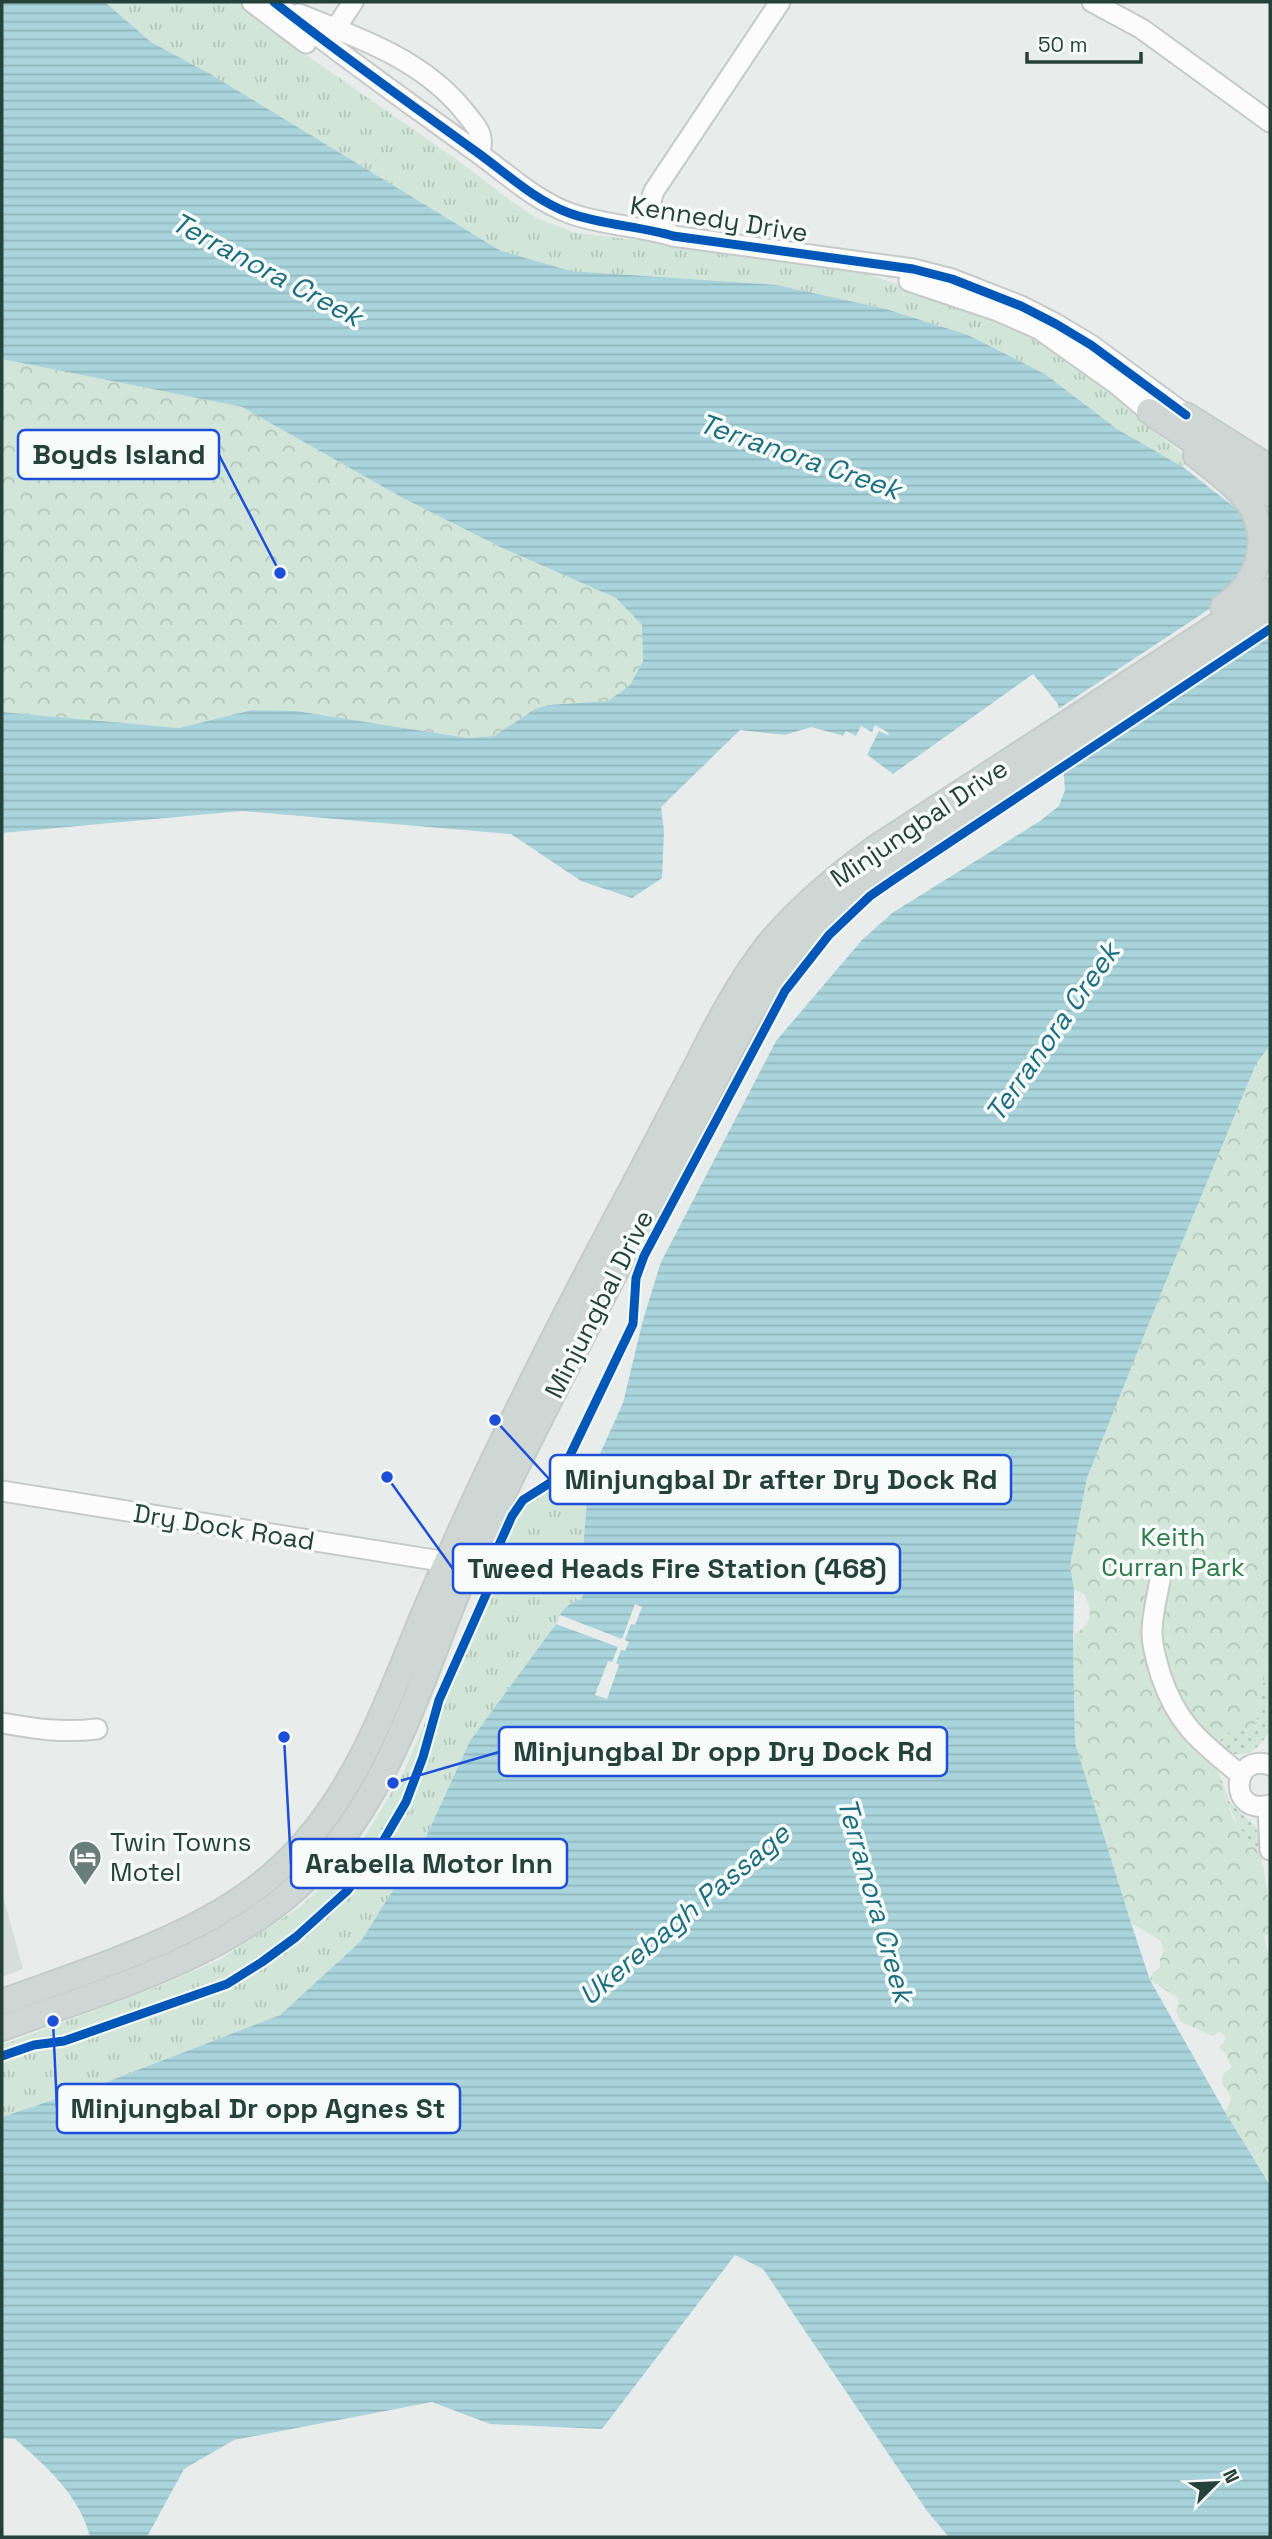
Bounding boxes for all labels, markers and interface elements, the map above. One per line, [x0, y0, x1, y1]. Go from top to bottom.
scale bar [1027, 21, 1141, 65]
text: 50 m [1038, 31, 1088, 58]
street label: Kennedy Drive [628, 188, 810, 250]
water label: Terranora Creek [165, 204, 371, 336]
water label: Terranora Creek [694, 405, 908, 508]
callout: Boyds Island [18, 430, 219, 479]
text: Boyds Island [32, 436, 206, 472]
street label: Minjungbal Drive [824, 751, 1014, 895]
water label: Terranora Creek [977, 933, 1129, 1129]
street label: Minjungbal Drive [537, 1204, 661, 1404]
callout: Minjungbal Dr after Dry Dock Rd [550, 1455, 1011, 1504]
text: Minjungbal Dr after Dry Dock Rd [564, 1461, 998, 1497]
street label: Dry Dock Road [131, 1496, 317, 1558]
park label: Keith Curran Park [1101, 1520, 1245, 1584]
callout: Tweed Heads Fire Station (468) [453, 1544, 900, 1593]
text: Tweed Heads Fire Station (468) [467, 1550, 887, 1586]
callout: Minjungbal Dr opp Dry Dock Rd [499, 1727, 947, 1776]
text: Minjungbal Dr opp Dry Dock Rd [513, 1733, 933, 1769]
water label: Terranora Creek [830, 1794, 923, 2009]
water label: Ukerebagh Passage [571, 1814, 798, 2013]
place label: Twin Towns Motel [110, 1825, 251, 1889]
hotel icon: Twin Towns Motel [66, 1838, 104, 1887]
callout: Arabella Motor Inn [291, 1839, 567, 1888]
text: Arabella Motor Inn [305, 1845, 553, 1881]
callout: Minjungbal Dr opp Agnes St [57, 2084, 460, 2133]
text: Minjungbal Dr opp Agnes St [71, 2090, 445, 2126]
north arrow [1181, 2448, 1251, 2518]
text: N [1217, 2465, 1245, 2487]

